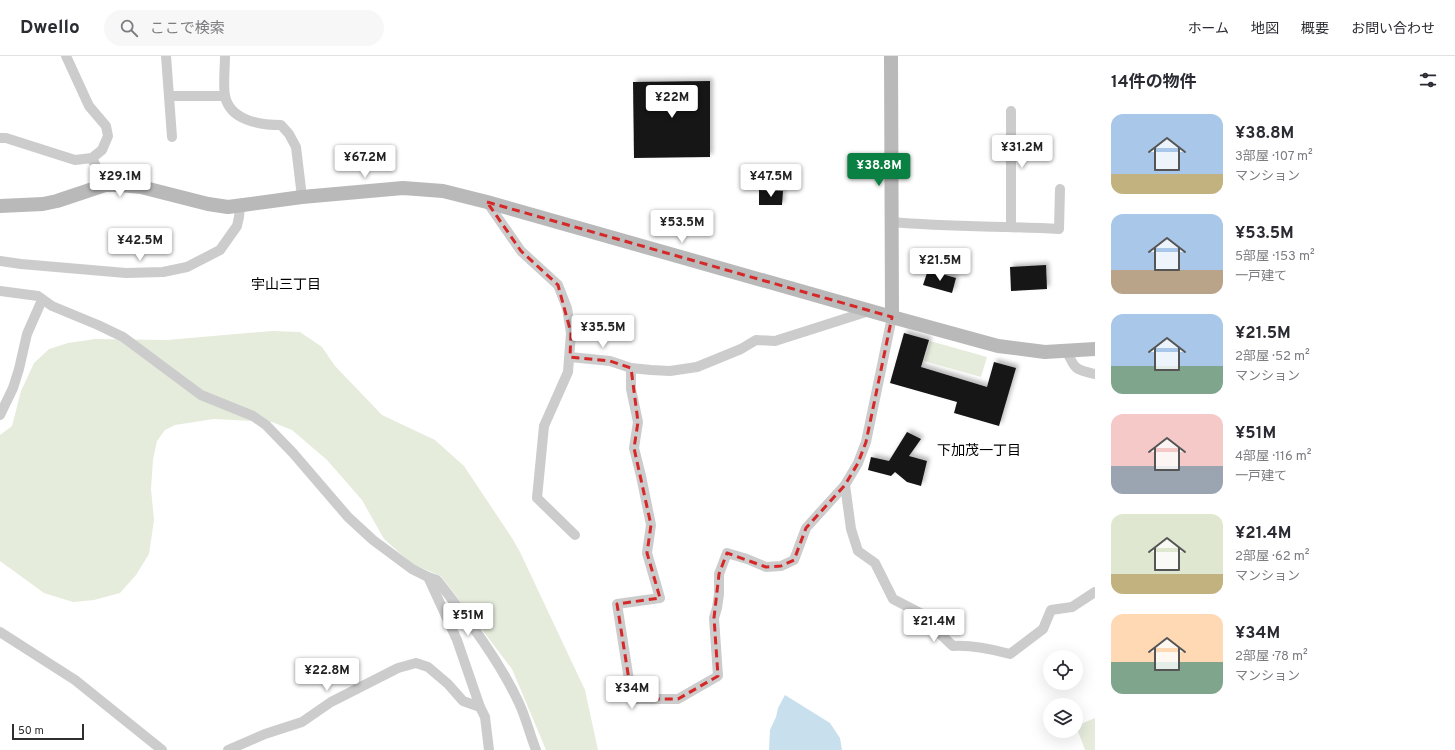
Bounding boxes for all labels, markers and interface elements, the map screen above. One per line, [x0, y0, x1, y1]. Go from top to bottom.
search box [104, 10, 384, 46]
text: Dwello [20, 16, 80, 40]
icon: search [118, 17, 140, 39]
text: ここで検索 [150, 20, 225, 39]
text: ホーム [1187, 21, 1229, 38]
text: 地図 [1251, 21, 1279, 38]
text: 概要 [1301, 21, 1329, 38]
text: お問い合わせ [1351, 21, 1435, 38]
icon: filters [1417, 69, 1439, 91]
text: 14件の物件 [1111, 72, 1197, 94]
pin: ¥22M [648, 85, 696, 119]
text: ¥22M [655, 90, 689, 106]
text: ¥38.8M [1235, 123, 1294, 145]
icon: home [1143, 130, 1191, 178]
pin: ¥31.2M [989, 135, 1055, 169]
text: ¥31.2M [1001, 140, 1043, 156]
pin: ¥67.2M [332, 145, 398, 179]
text: 3部屋 · 107 m² [1235, 149, 1313, 165]
text: ¥67.2M [344, 150, 386, 166]
pin: ¥38.8M [846, 153, 912, 187]
text: ¥38.8M [856, 158, 902, 174]
pin: ¥29.1M [87, 164, 153, 198]
pin: ¥47.5M [738, 164, 804, 198]
text: ¥29.1M [99, 169, 141, 185]
text: ¥47.5M [749, 169, 793, 185]
text: マンション [1235, 169, 1300, 185]
pin: ¥53.5M [649, 210, 715, 244]
text: ¥53.5M [660, 215, 704, 231]
text: ¥53.5M [1235, 223, 1294, 245]
pin: ¥42.5M [107, 228, 173, 262]
icon: home [1143, 230, 1191, 278]
text: ¥42.5M [117, 233, 163, 249]
pin: ¥21.5M [907, 248, 973, 282]
text: 5部屋 · 153 m² [1235, 249, 1315, 265]
text: ¥21.5M [919, 253, 961, 269]
text: 一戸建て [1235, 269, 1287, 285]
district label: 宇山三丁目 [251, 277, 321, 294]
pin: ¥35.5M [570, 315, 636, 349]
text: ¥35.5M [580, 320, 626, 336]
text: ¥21.5M [1235, 323, 1291, 345]
icon: home [1143, 330, 1191, 378]
text: 2部屋 · 52 m² [1235, 349, 1310, 365]
text: マンション [1235, 369, 1300, 385]
text: ¥51M [1235, 423, 1276, 445]
icon: home [1143, 430, 1191, 478]
district label: 下加茂一丁目 [937, 443, 1021, 460]
text: 4部屋 · 116 m² [1235, 449, 1311, 465]
text: 一戸建て [1235, 469, 1287, 485]
text: ¥21.4M [1235, 523, 1291, 545]
icon: home [1143, 530, 1191, 578]
text: 2部屋 · 62 m² [1235, 549, 1310, 565]
text: マンション [1235, 569, 1300, 585]
pin: ¥51M [444, 603, 492, 637]
text: ¥51M [452, 608, 484, 624]
pin: ¥21.4M [901, 609, 967, 643]
text: ¥21.4M [912, 614, 956, 630]
text: ¥34M [1235, 623, 1280, 645]
icon: home [1143, 630, 1191, 678]
text: 2部屋 · 78 m² [1235, 649, 1308, 665]
map controls [1043, 650, 1083, 738]
button: locate [1043, 650, 1083, 690]
pin: ¥22.8M [294, 658, 360, 692]
text: ¥22.8M [304, 663, 350, 679]
text: マンション [1235, 669, 1300, 685]
pin: ¥34M [608, 676, 656, 710]
text: ¥34M [615, 681, 649, 697]
button: layers [1043, 698, 1083, 738]
scale bar [12, 722, 84, 741]
text: 50 m [18, 724, 44, 738]

